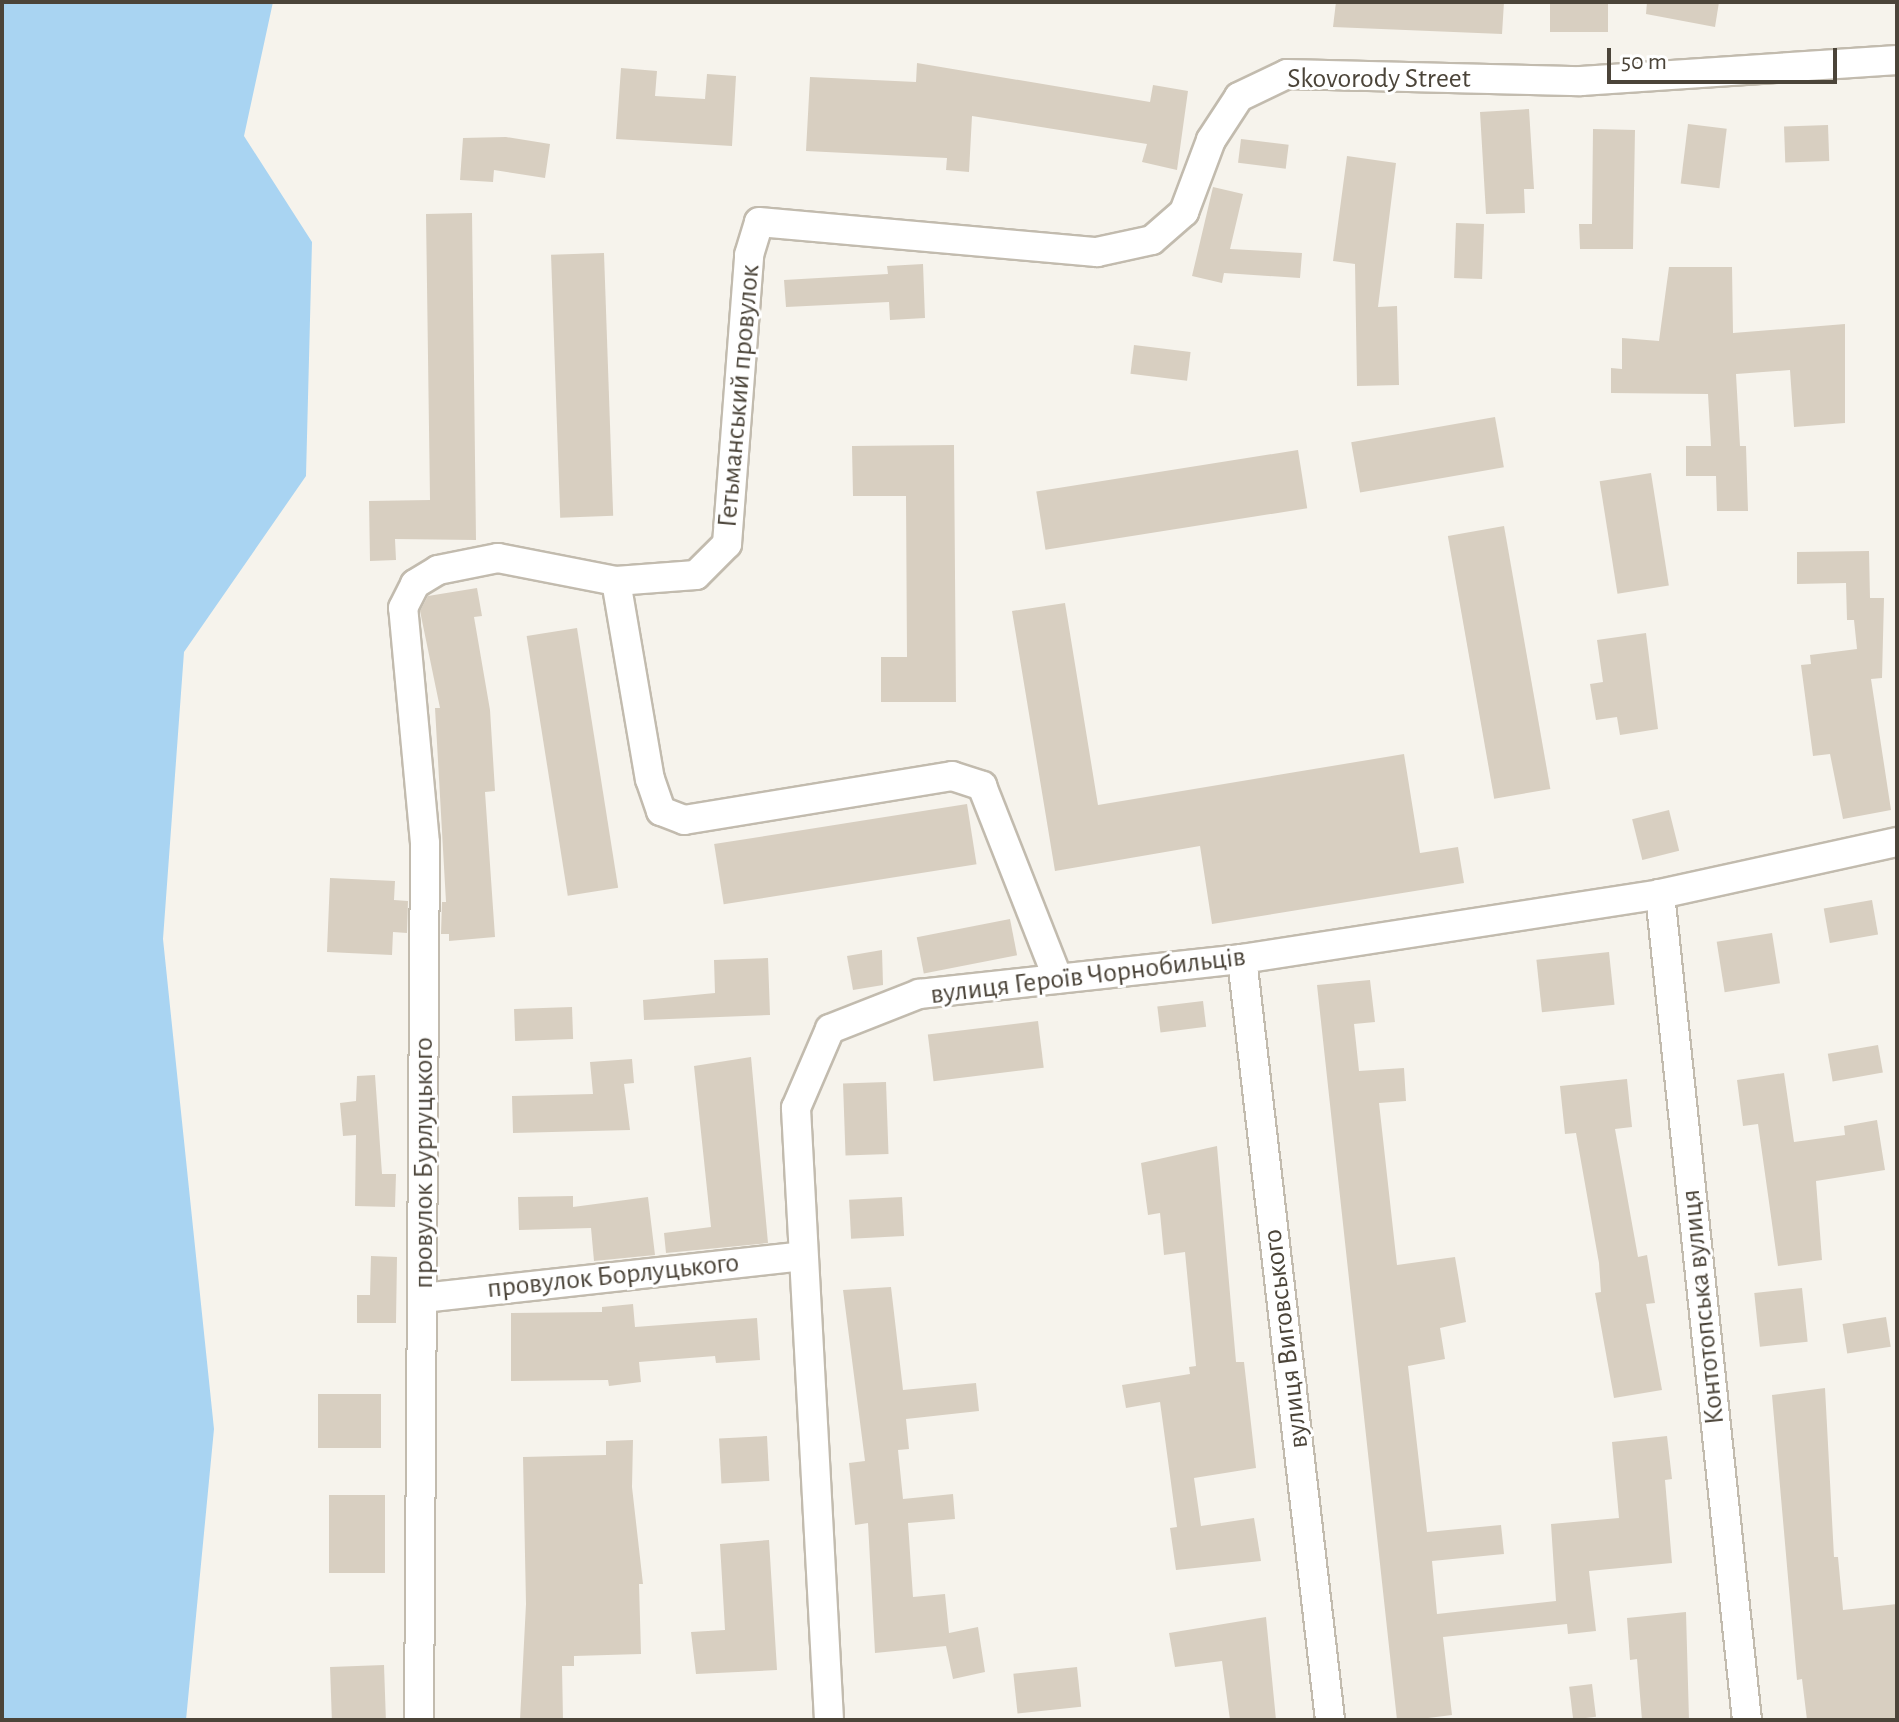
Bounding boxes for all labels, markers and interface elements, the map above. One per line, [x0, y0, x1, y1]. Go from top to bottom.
scale bar [1611, 32, 1841, 82]
text: 50 m [1621, 50, 1667, 74]
street label: Skovorody Street [1287, 62, 1471, 96]
street label: Гетьманський провулок [711, 263, 767, 529]
street label: вулиця Героїв Чорнобильців [928, 940, 1248, 1012]
street label: провулок Бурлуцького [407, 1037, 441, 1289]
street label: Контотопська вулиця [1674, 1188, 1732, 1426]
street label: вулиця Виговського [1256, 1227, 1316, 1451]
street label: провулок Борлуцького [485, 1246, 741, 1306]

